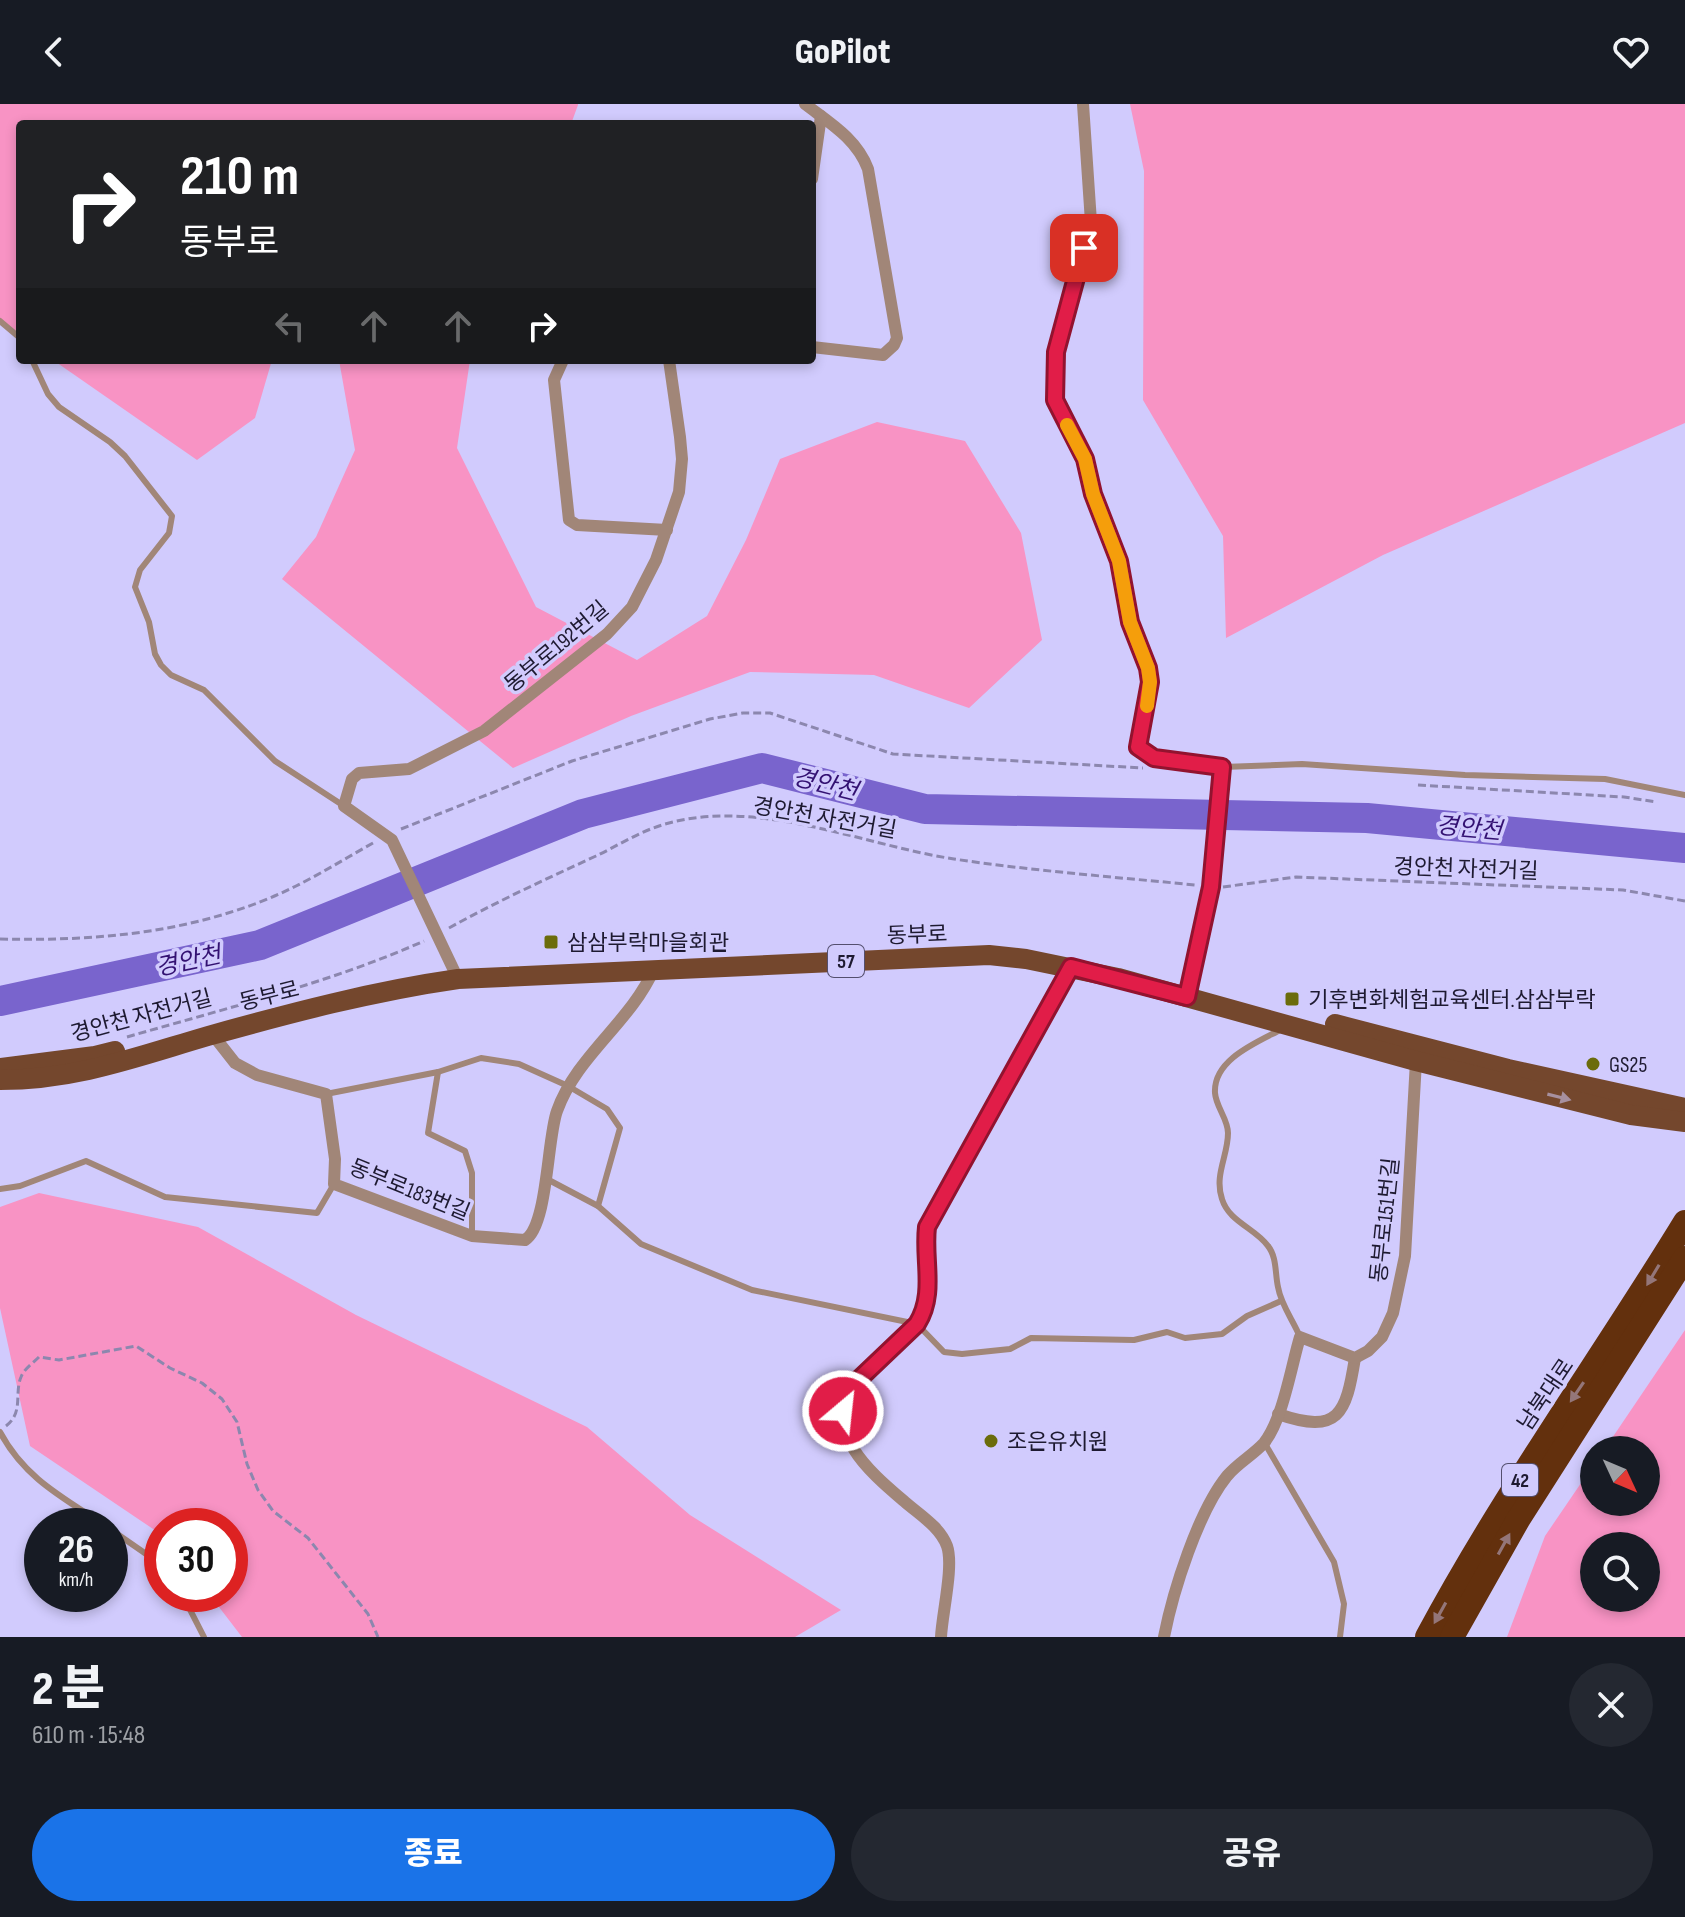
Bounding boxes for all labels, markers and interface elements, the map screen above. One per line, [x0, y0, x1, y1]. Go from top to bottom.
icon: back [32, 30, 76, 74]
icon: heart [1609, 30, 1653, 74]
text: GoPilot [795, 31, 890, 74]
text: 210 m [180, 144, 299, 211]
icon: right [48, 152, 152, 256]
pin [1050, 214, 1118, 282]
text: 동부로 [180, 222, 279, 265]
icon: arrive [1062, 226, 1106, 270]
icon: left [268, 304, 312, 348]
icon: ahead [352, 304, 396, 348]
icon: ahead [436, 304, 480, 348]
icon: right [520, 304, 564, 348]
street label: 동부로192번길 [499, 596, 615, 699]
water label: 경안천 [789, 762, 863, 807]
street label: 경안천 자전거길 [751, 793, 899, 844]
water label: 경안천 [1435, 811, 1506, 846]
street label: 경안천 자전거길 [1393, 853, 1539, 886]
street label: 동부로 [886, 921, 948, 950]
place label: 삼삼부락마을회관 [567, 930, 729, 957]
marker: 삼삼부락마을회관 [542, 933, 560, 951]
water label: 경안천 [153, 940, 226, 983]
road number: 57 [828, 945, 864, 977]
street label: 동부로 [237, 976, 302, 1017]
street label: 경안천 자전거길 [68, 985, 215, 1048]
place label: 기후변화체험교육센터.삼삼부락 [1308, 987, 1596, 1014]
marker: 기후변화체험교육센터.삼삼부락 [1283, 990, 1301, 1008]
place label: GS25 [1609, 1052, 1647, 1079]
marker: GS25 [1584, 1055, 1602, 1073]
one-way arrow [1546, 1092, 1571, 1104]
street label: 동부로183번길 [345, 1154, 474, 1227]
street label: 동부로151번길 [1366, 1156, 1405, 1284]
one-way arrow [1646, 1264, 1660, 1286]
street label: 남북대로 [1512, 1354, 1580, 1436]
position arrow [801, 1369, 885, 1453]
one-way arrow [1570, 1382, 1585, 1403]
place label: 조은유치원 [1007, 1429, 1108, 1456]
marker: 조은유치원 [982, 1432, 1000, 1450]
north arrow [1580, 1436, 1660, 1516]
map controls [1580, 1436, 1660, 1612]
road number: 42 [1502, 1464, 1538, 1496]
speed limit sign: 30 [144, 1508, 248, 1612]
text: 26 [58, 1526, 94, 1574]
button: search [1580, 1532, 1660, 1612]
one-way arrow [1497, 1533, 1511, 1556]
text: km/h [59, 1568, 93, 1592]
one-way arrow [1434, 1602, 1448, 1624]
text: 2 분 [32, 1661, 105, 1718]
button: close [1569, 1663, 1653, 1747]
text: 610 m · 15:48 [32, 1720, 145, 1751]
button: 종료 [32, 1809, 835, 1901]
button: 공유 [851, 1809, 1653, 1901]

